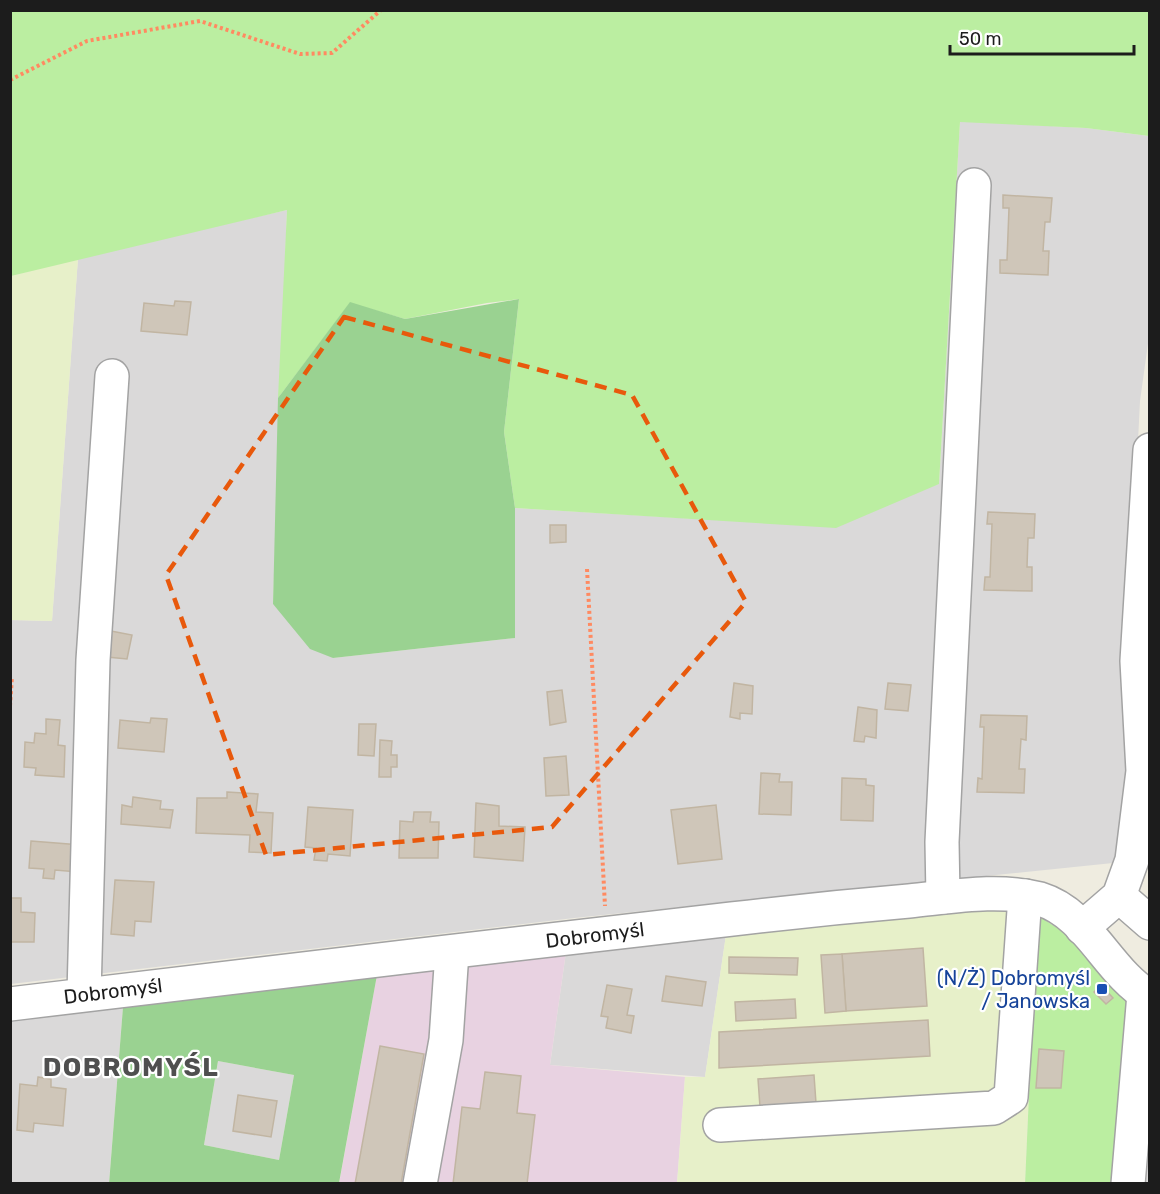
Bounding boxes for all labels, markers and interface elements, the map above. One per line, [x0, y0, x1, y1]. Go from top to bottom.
scale bar [950, 18, 1134, 56]
text: 50 m [959, 28, 1002, 50]
street label: Dobromyśl [544, 917, 646, 953]
place label: (N/Ż) Dobromyśl / Janowska [937, 966, 1090, 1013]
street label: Dobromyśl [62, 973, 164, 1009]
marker: (N/Ż) Dobromyśl / Janowska [1095, 982, 1109, 996]
district label: DOBROMYŚL [43, 1051, 219, 1083]

